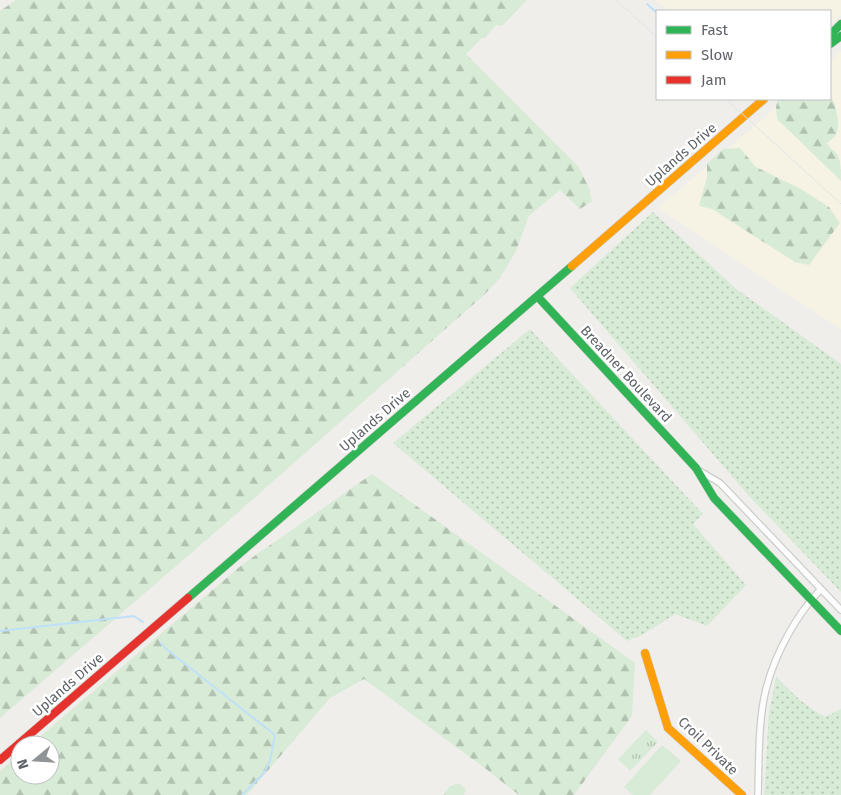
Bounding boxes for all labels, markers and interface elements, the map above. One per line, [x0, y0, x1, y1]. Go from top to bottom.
legend [656, 10, 831, 100]
text: Fast [701, 21, 728, 39]
text: Slow [701, 46, 733, 64]
text: Jam [701, 71, 727, 89]
street label: Uplands Drive [642, 119, 720, 191]
street label: Breadner Boulevard [577, 322, 675, 426]
street label: Uplands Drive [336, 384, 414, 456]
street label: Uplands Drive [29, 649, 107, 721]
street label: Croil Private [675, 713, 741, 779]
north arrow [10, 735, 60, 785]
text: N [14, 757, 33, 771]

